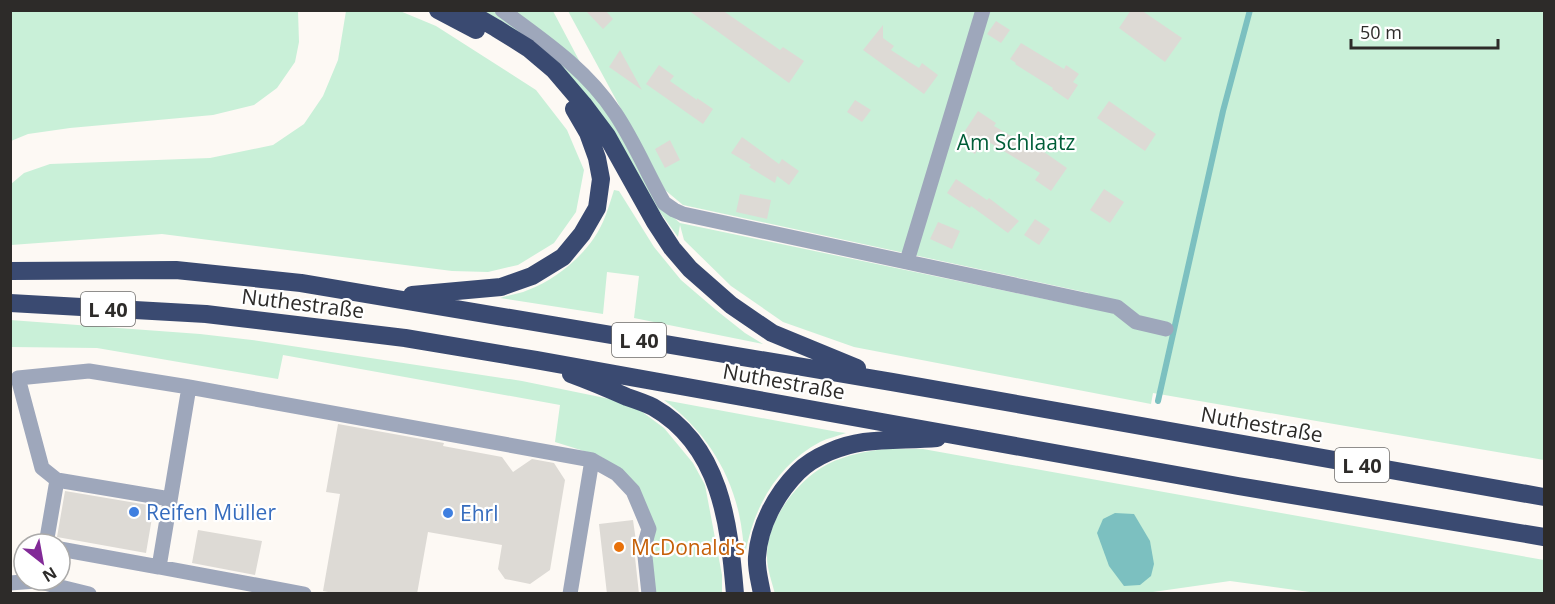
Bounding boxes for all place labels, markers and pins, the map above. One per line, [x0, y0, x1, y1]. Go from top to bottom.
place label: Reifen Müller [146, 498, 276, 526]
place label: Ehrl [460, 499, 498, 527]
marker: Reifen Müller [127, 505, 141, 519]
marker: Ehrl [441, 506, 455, 520]
place label: McDonald's [631, 533, 745, 561]
marker: McDonald's [612, 540, 626, 554]

